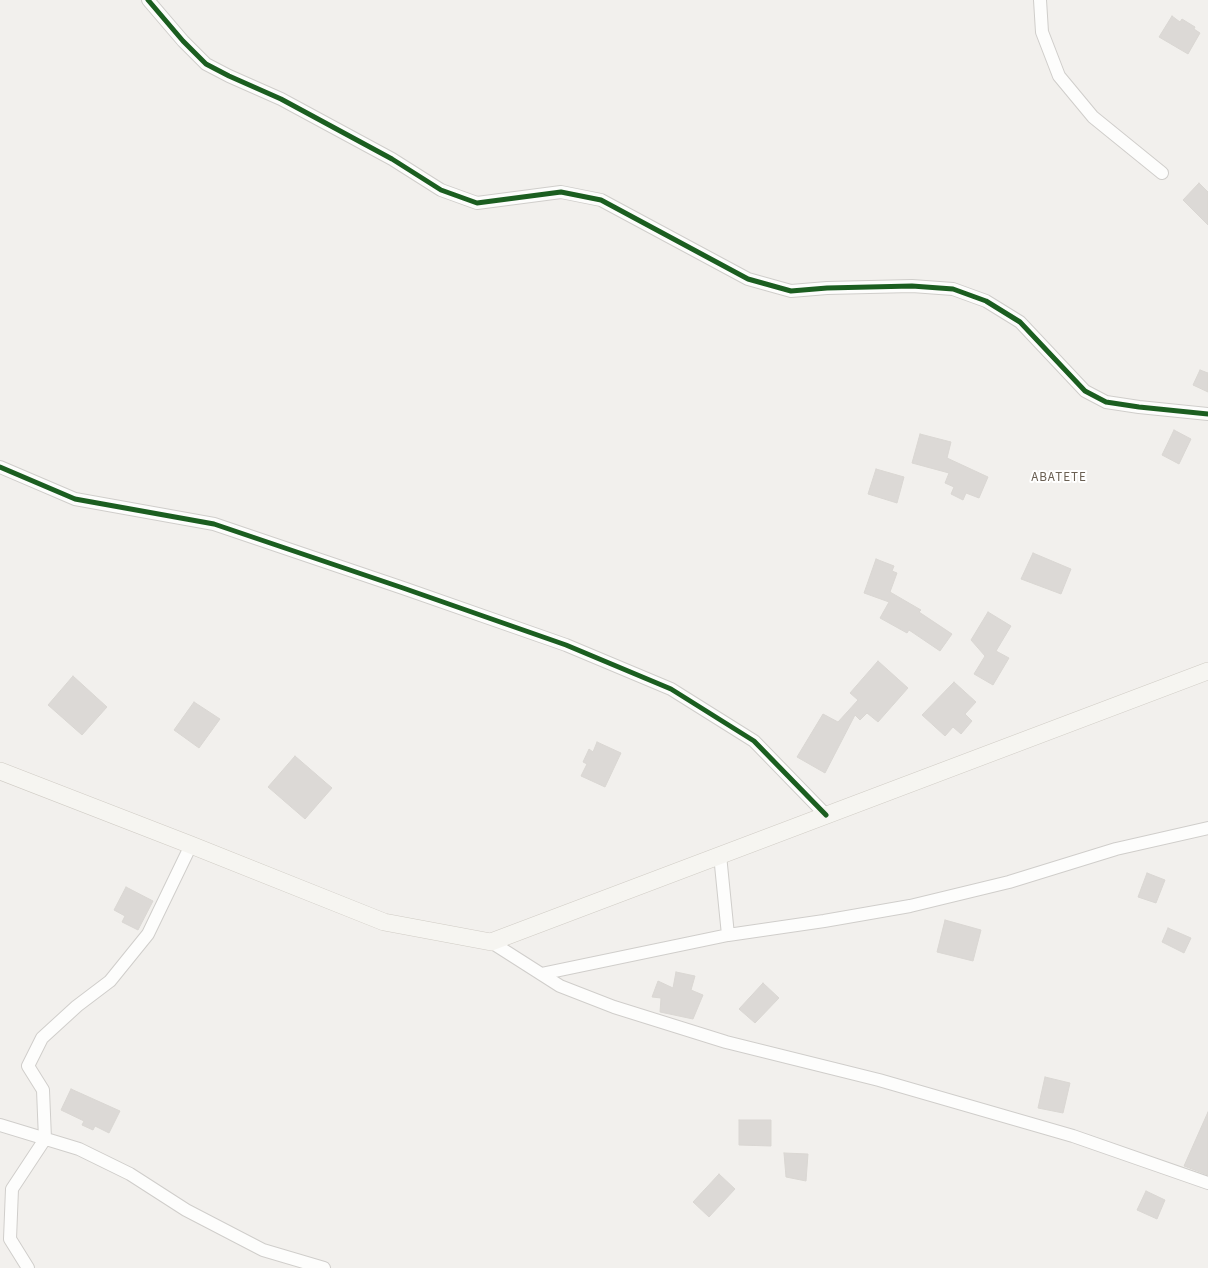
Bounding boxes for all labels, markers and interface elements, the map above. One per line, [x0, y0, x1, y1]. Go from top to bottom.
district label: ABATETE [1031, 470, 1087, 486]

